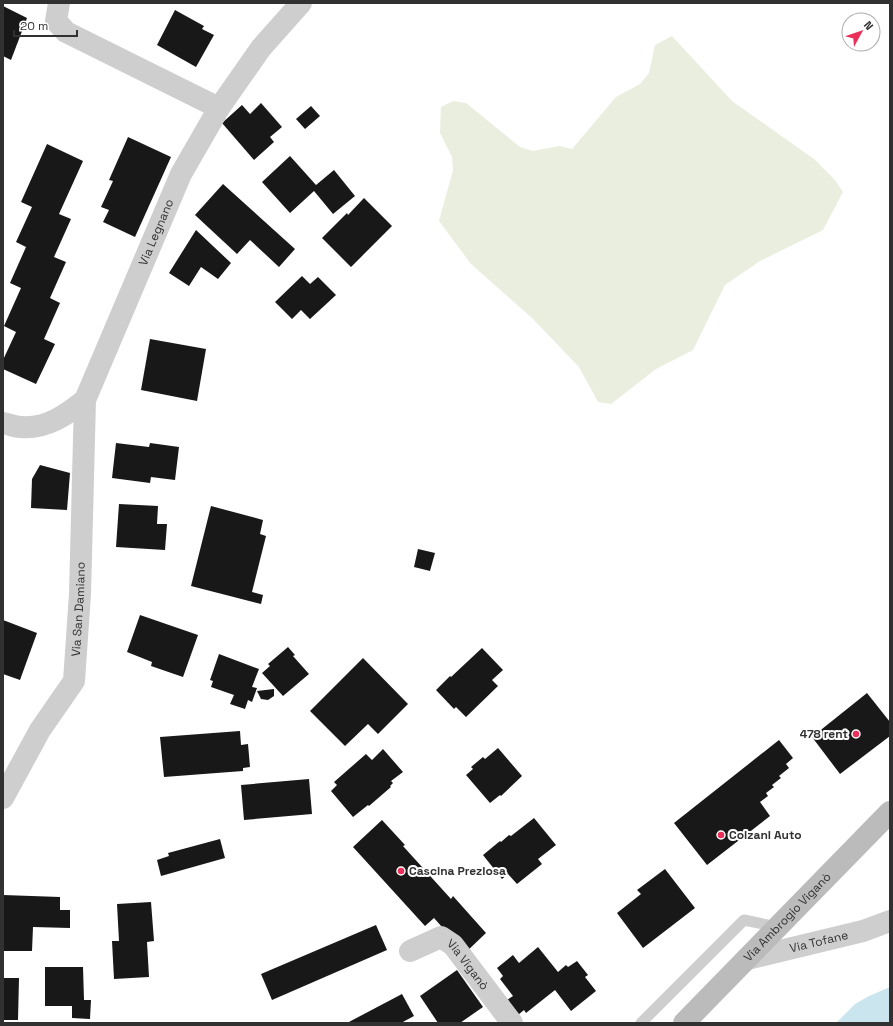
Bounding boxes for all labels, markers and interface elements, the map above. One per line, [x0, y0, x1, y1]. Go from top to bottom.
scale bar [14, 12, 77, 38]
north arrow [841, 12, 881, 52]
text: 20 m [20, 18, 48, 34]
text: N [861, 18, 876, 33]
street label: Via Legnano [135, 197, 177, 268]
street label: Via San Damiano [68, 562, 89, 657]
place label: 478 rent [800, 726, 848, 742]
marker: 478 rent [851, 729, 861, 739]
place label: Colzani Auto [729, 827, 802, 843]
marker: Colzani Auto [716, 830, 726, 840]
place label: Cascina Preziosa [409, 863, 506, 879]
marker: Cascina Preziosa [396, 866, 406, 876]
street label: Via Ambrogio Viganò [740, 869, 834, 965]
street label: Via Tofane [788, 927, 850, 956]
street label: Via Viganò [444, 935, 492, 993]

